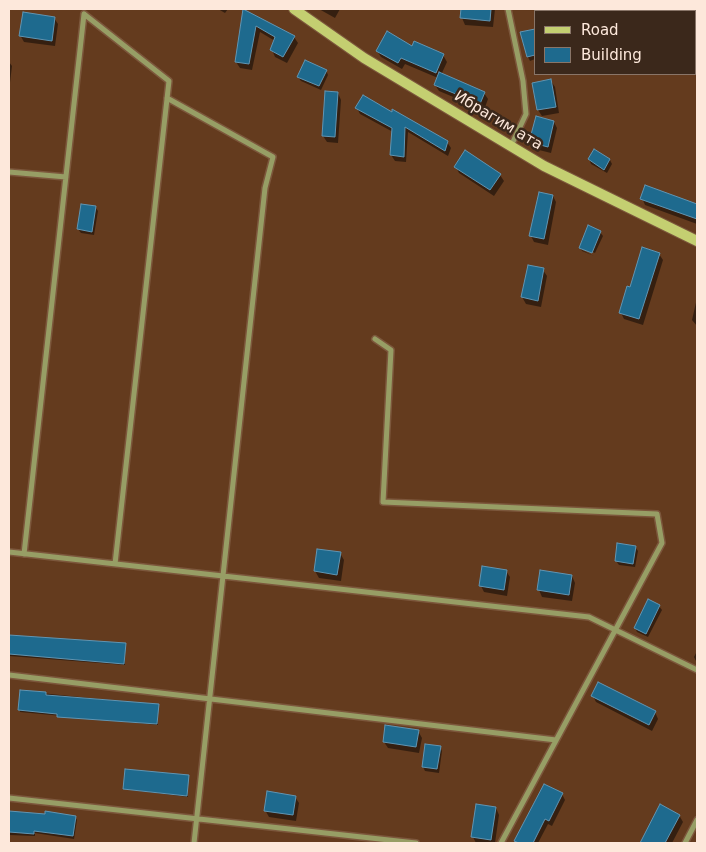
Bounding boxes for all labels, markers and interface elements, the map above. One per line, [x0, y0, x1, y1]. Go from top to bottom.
legend [534, 10, 696, 75]
text: Road [581, 21, 619, 39]
text: Building [581, 46, 642, 64]
street label: Ибрагим ата [450, 88, 546, 154]

